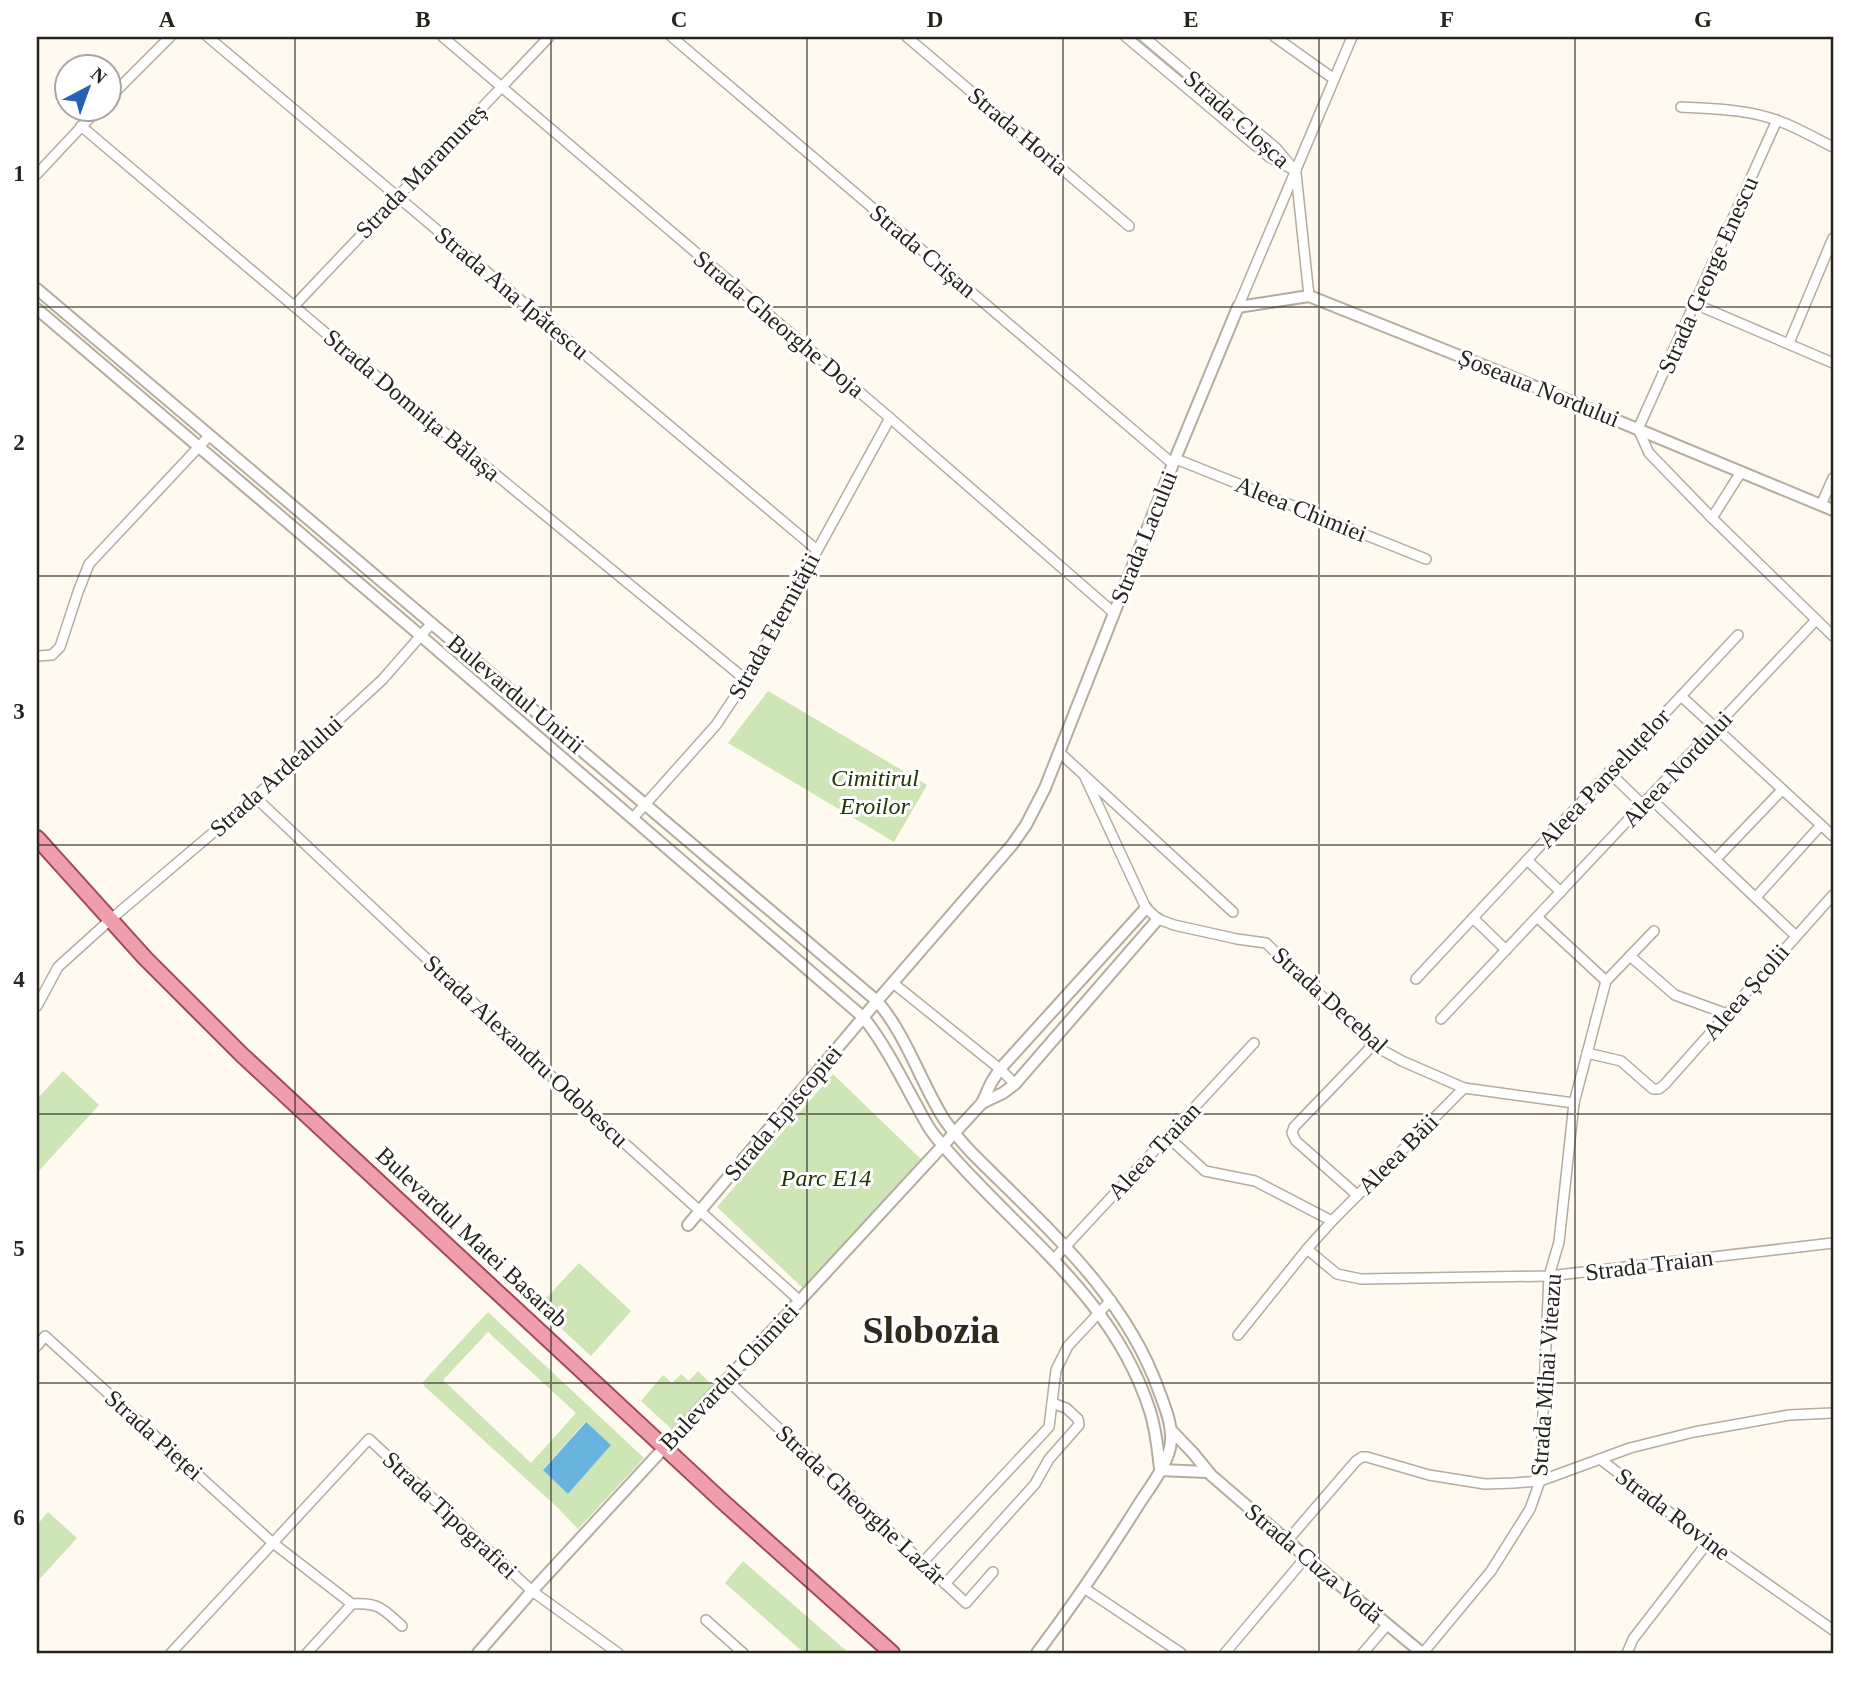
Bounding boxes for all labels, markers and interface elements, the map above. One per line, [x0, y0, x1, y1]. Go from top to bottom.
text: A [159, 7, 176, 32]
text: B [415, 7, 431, 32]
text: C [671, 7, 687, 32]
text: D [927, 7, 943, 32]
text: E [1183, 7, 1199, 32]
text: F [1440, 7, 1454, 32]
text: G [1694, 7, 1712, 32]
north arrow [52, 52, 122, 122]
text: N [87, 63, 111, 88]
street label: Strada Cloșca [1179, 65, 1295, 173]
street label: Strada Horia [963, 82, 1073, 180]
street label: Strada Maramureș [350, 98, 492, 244]
text: 1 [13, 161, 25, 186]
street label: Strada George Enescu [1653, 173, 1763, 377]
street label: Strada Crișan [865, 199, 981, 303]
street label: Strada Ana Ipătescu [430, 221, 594, 365]
street label: Strada Gheorghe Doja [689, 245, 870, 403]
street label: Strada Domnița Bălașa [319, 324, 505, 486]
street label: Șoseaua Nordului [1455, 344, 1624, 432]
text: 2 [13, 430, 25, 455]
street label: Strada Lacului [1106, 467, 1183, 607]
street label: Aleea Chimiei [1232, 471, 1371, 547]
street label: Strada Eternității [723, 548, 825, 704]
street label: Bulevardul Unirii [443, 629, 590, 759]
text: 3 [13, 699, 25, 724]
street label: Aleea Panseluțelor [1533, 703, 1675, 853]
street label: Aleea Nordului [1617, 706, 1737, 832]
street label: Strada Ardealului [205, 710, 348, 842]
park label: Cimitirul Eroilor [831, 765, 919, 819]
street label: Aleea Școlii [1697, 939, 1795, 1045]
street label: Strada Decebal [1267, 942, 1393, 1059]
street label: Strada Alexandru Odobescu [419, 950, 633, 1152]
text: 4 [13, 967, 25, 992]
street label: Strada Episcopiei [719, 1040, 847, 1186]
street label: Aleea Traian [1102, 1097, 1206, 1205]
street label: Aleea Băii [1353, 1109, 1443, 1199]
street label: Bulevardul Matei Basarab [371, 1142, 573, 1332]
park label: Parc E14 [780, 1165, 871, 1191]
text: 5 [13, 1236, 25, 1261]
street label: Strada Traian [1584, 1244, 1714, 1286]
street label: Strada Mihai Viteazu [1526, 1273, 1566, 1477]
street label: Bulevardul Chimiei [655, 1298, 804, 1455]
district label: Slobozia [862, 1309, 1000, 1351]
street label: Strada Pieței [100, 1385, 208, 1486]
street label: Strada Gheorghe Lazăr [771, 1420, 951, 1590]
street label: Strada Tipografiei [378, 1446, 523, 1584]
street label: Strada Rovine [1611, 1463, 1735, 1565]
street label: Strada Cuza Vodă [1240, 1498, 1388, 1628]
text: 6 [13, 1505, 25, 1530]

